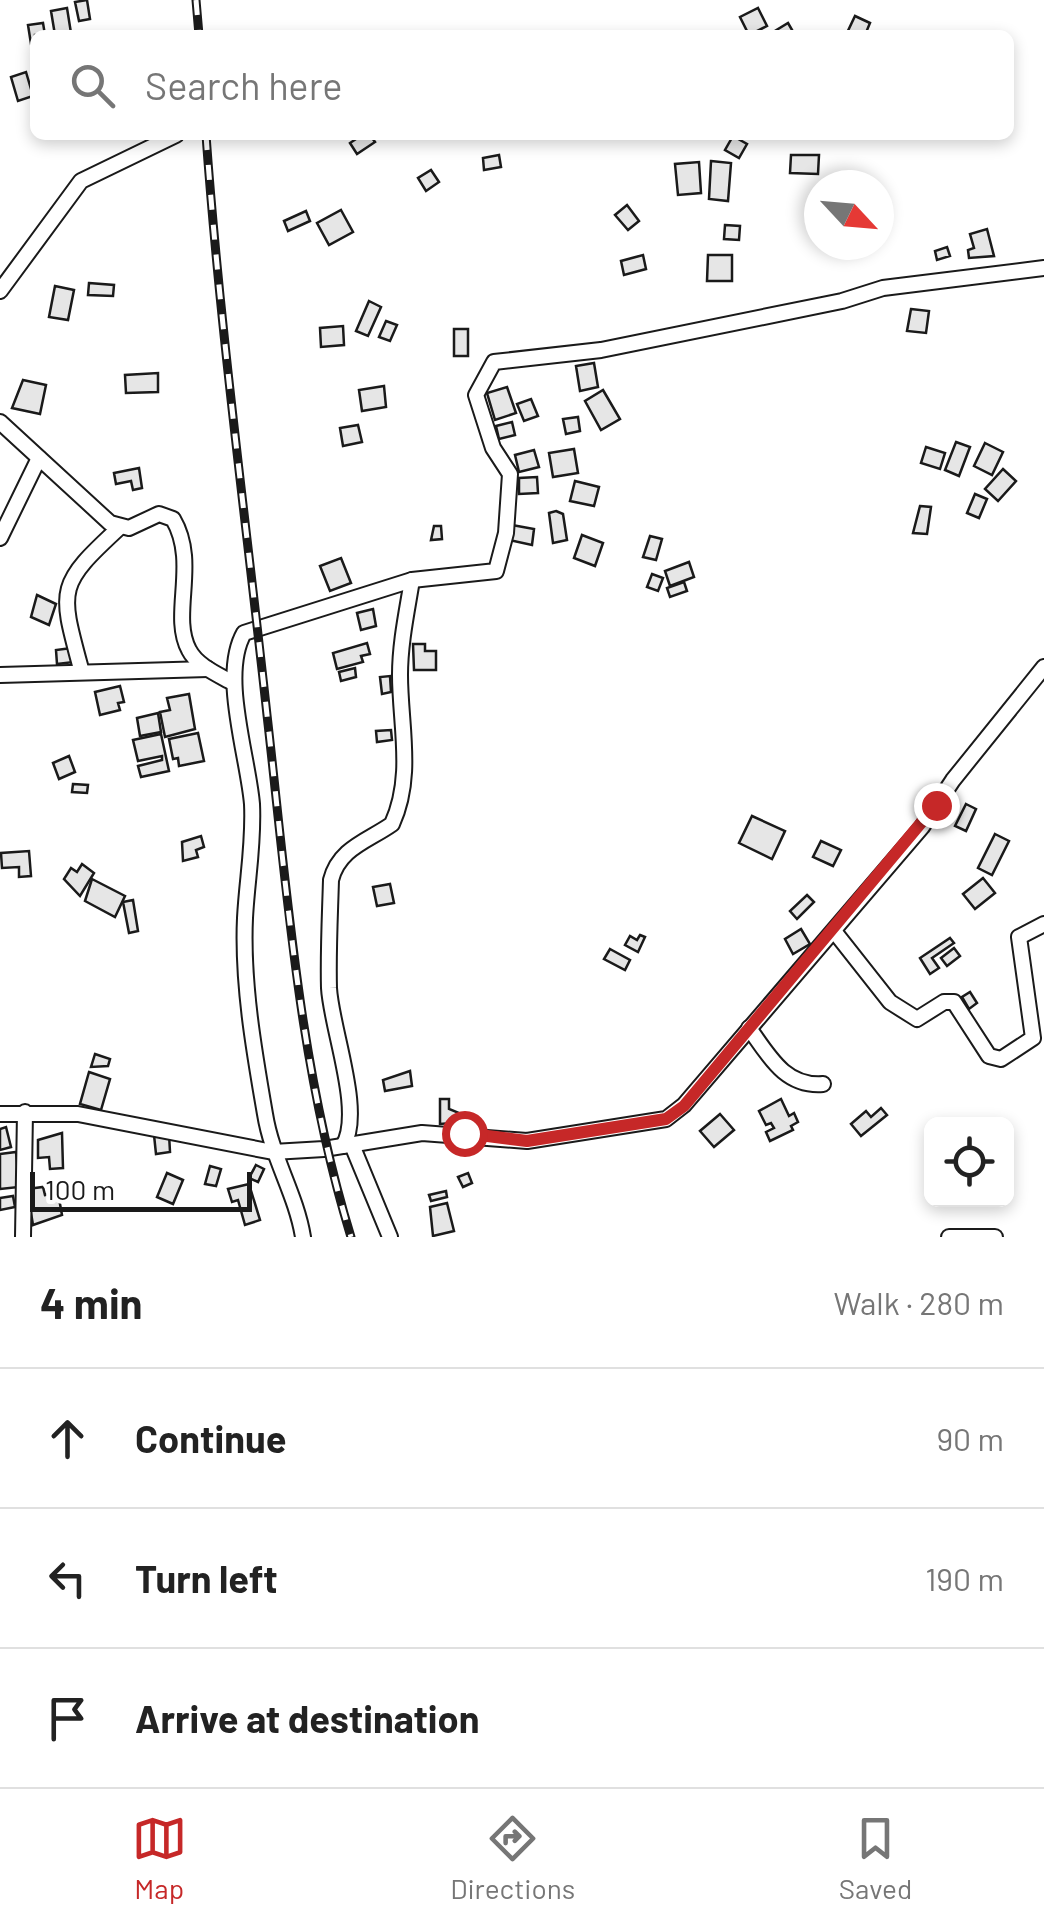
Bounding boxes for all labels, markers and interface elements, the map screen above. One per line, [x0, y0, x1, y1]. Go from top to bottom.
search box [30, 30, 1014, 140]
icon: search [65, 58, 120, 113]
text: Search here [145, 62, 343, 108]
north arrow [804, 170, 894, 260]
route end [914, 783, 960, 829]
route start [442, 1111, 488, 1157]
map controls [924, 1117, 1014, 1207]
button: locate [924, 1117, 1014, 1207]
scale bar [30, 1167, 252, 1212]
text: 100 m [45, 1172, 115, 1206]
text: 4 min [40, 1277, 143, 1327]
text: Walk · 280 m [833, 1283, 1004, 1321]
icon: ahead [40, 1411, 95, 1466]
text: Continue [135, 1415, 286, 1461]
text: 90 m [936, 1419, 1004, 1457]
icon: left [40, 1551, 95, 1606]
text: Turn left [135, 1555, 278, 1601]
text: 190 m [925, 1559, 1004, 1597]
icon: arrive [40, 1691, 95, 1746]
text: Arrive at destination [135, 1695, 480, 1741]
tab: Map [132, 1811, 187, 1905]
tab: Directions [450, 1811, 575, 1905]
tab: Saved [839, 1811, 912, 1905]

